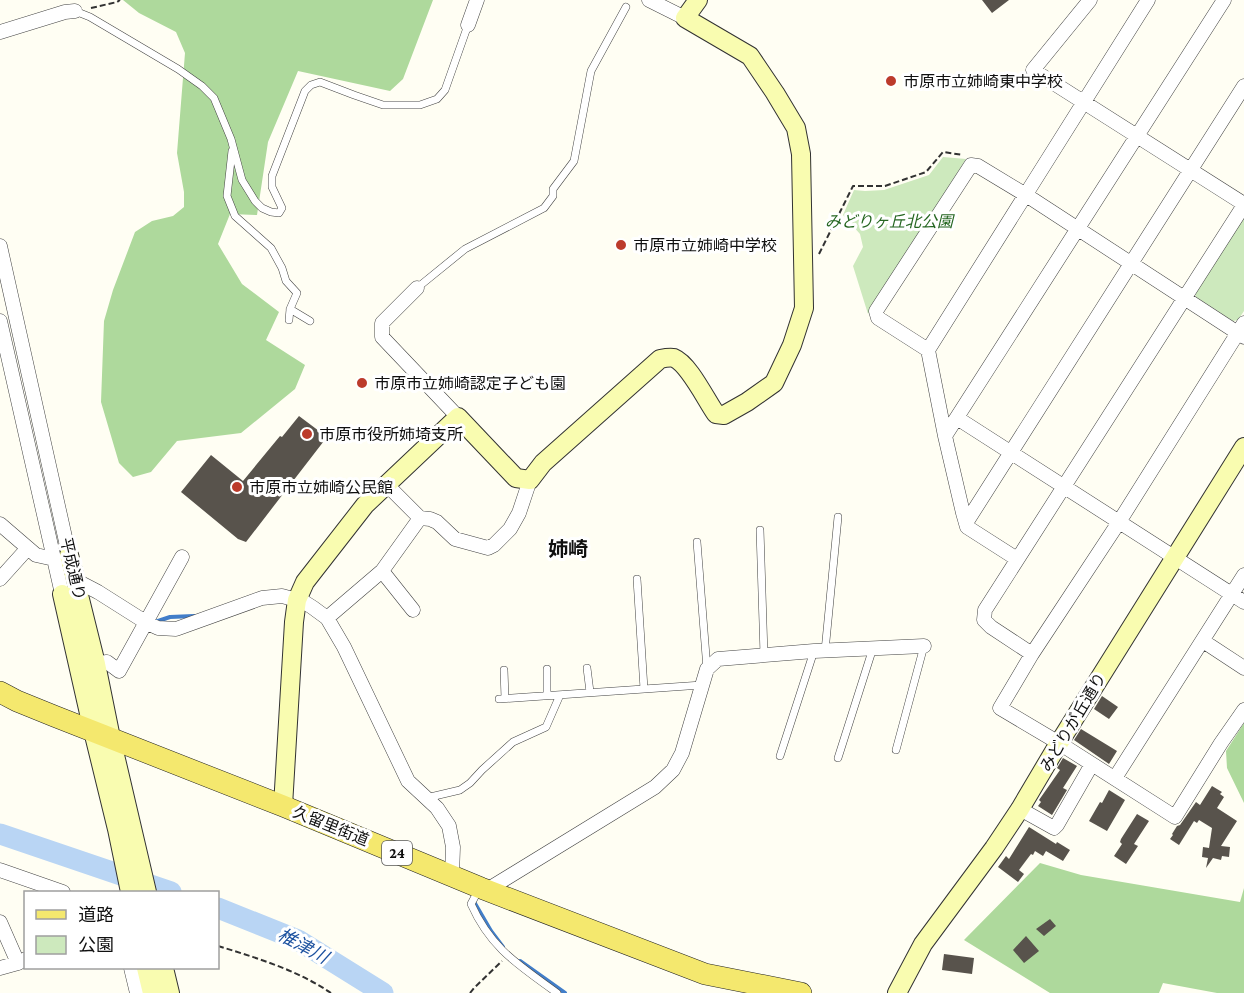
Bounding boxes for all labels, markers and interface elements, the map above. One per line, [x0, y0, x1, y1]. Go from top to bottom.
place label: 市原市立姉崎東中学校 [903, 73, 1063, 90]
marker: 市原市立姉崎東中学校 [884, 74, 898, 88]
park label: みどりヶ丘北公園 [825, 213, 955, 230]
place label: 市原市立姉崎中学校 [633, 237, 777, 254]
marker: 市原市立姉崎中学校 [614, 238, 628, 252]
place label: 市原市立姉崎認定子ども園 [374, 375, 566, 392]
marker: 市原市立姉崎認定子ども園 [355, 376, 369, 390]
place label: 市原市役所姉埼支所 [319, 426, 463, 443]
marker: 市原市役所姉埼支所 [300, 427, 314, 441]
place label: 市原市立姉崎公民館 [249, 479, 393, 496]
marker: 市原市立姉崎公民館 [230, 480, 244, 494]
street label: 平成通り [58, 536, 88, 602]
district label: 姉崎 [548, 538, 588, 560]
street label: みどりが丘通り [1037, 670, 1109, 774]
street label: 久留里街道 [291, 803, 371, 849]
road number: 24 [382, 841, 412, 865]
legend [24, 891, 219, 969]
text: 道路 [78, 905, 114, 925]
water label: 椎津川 [274, 924, 333, 968]
text: 公園 [78, 935, 114, 955]

